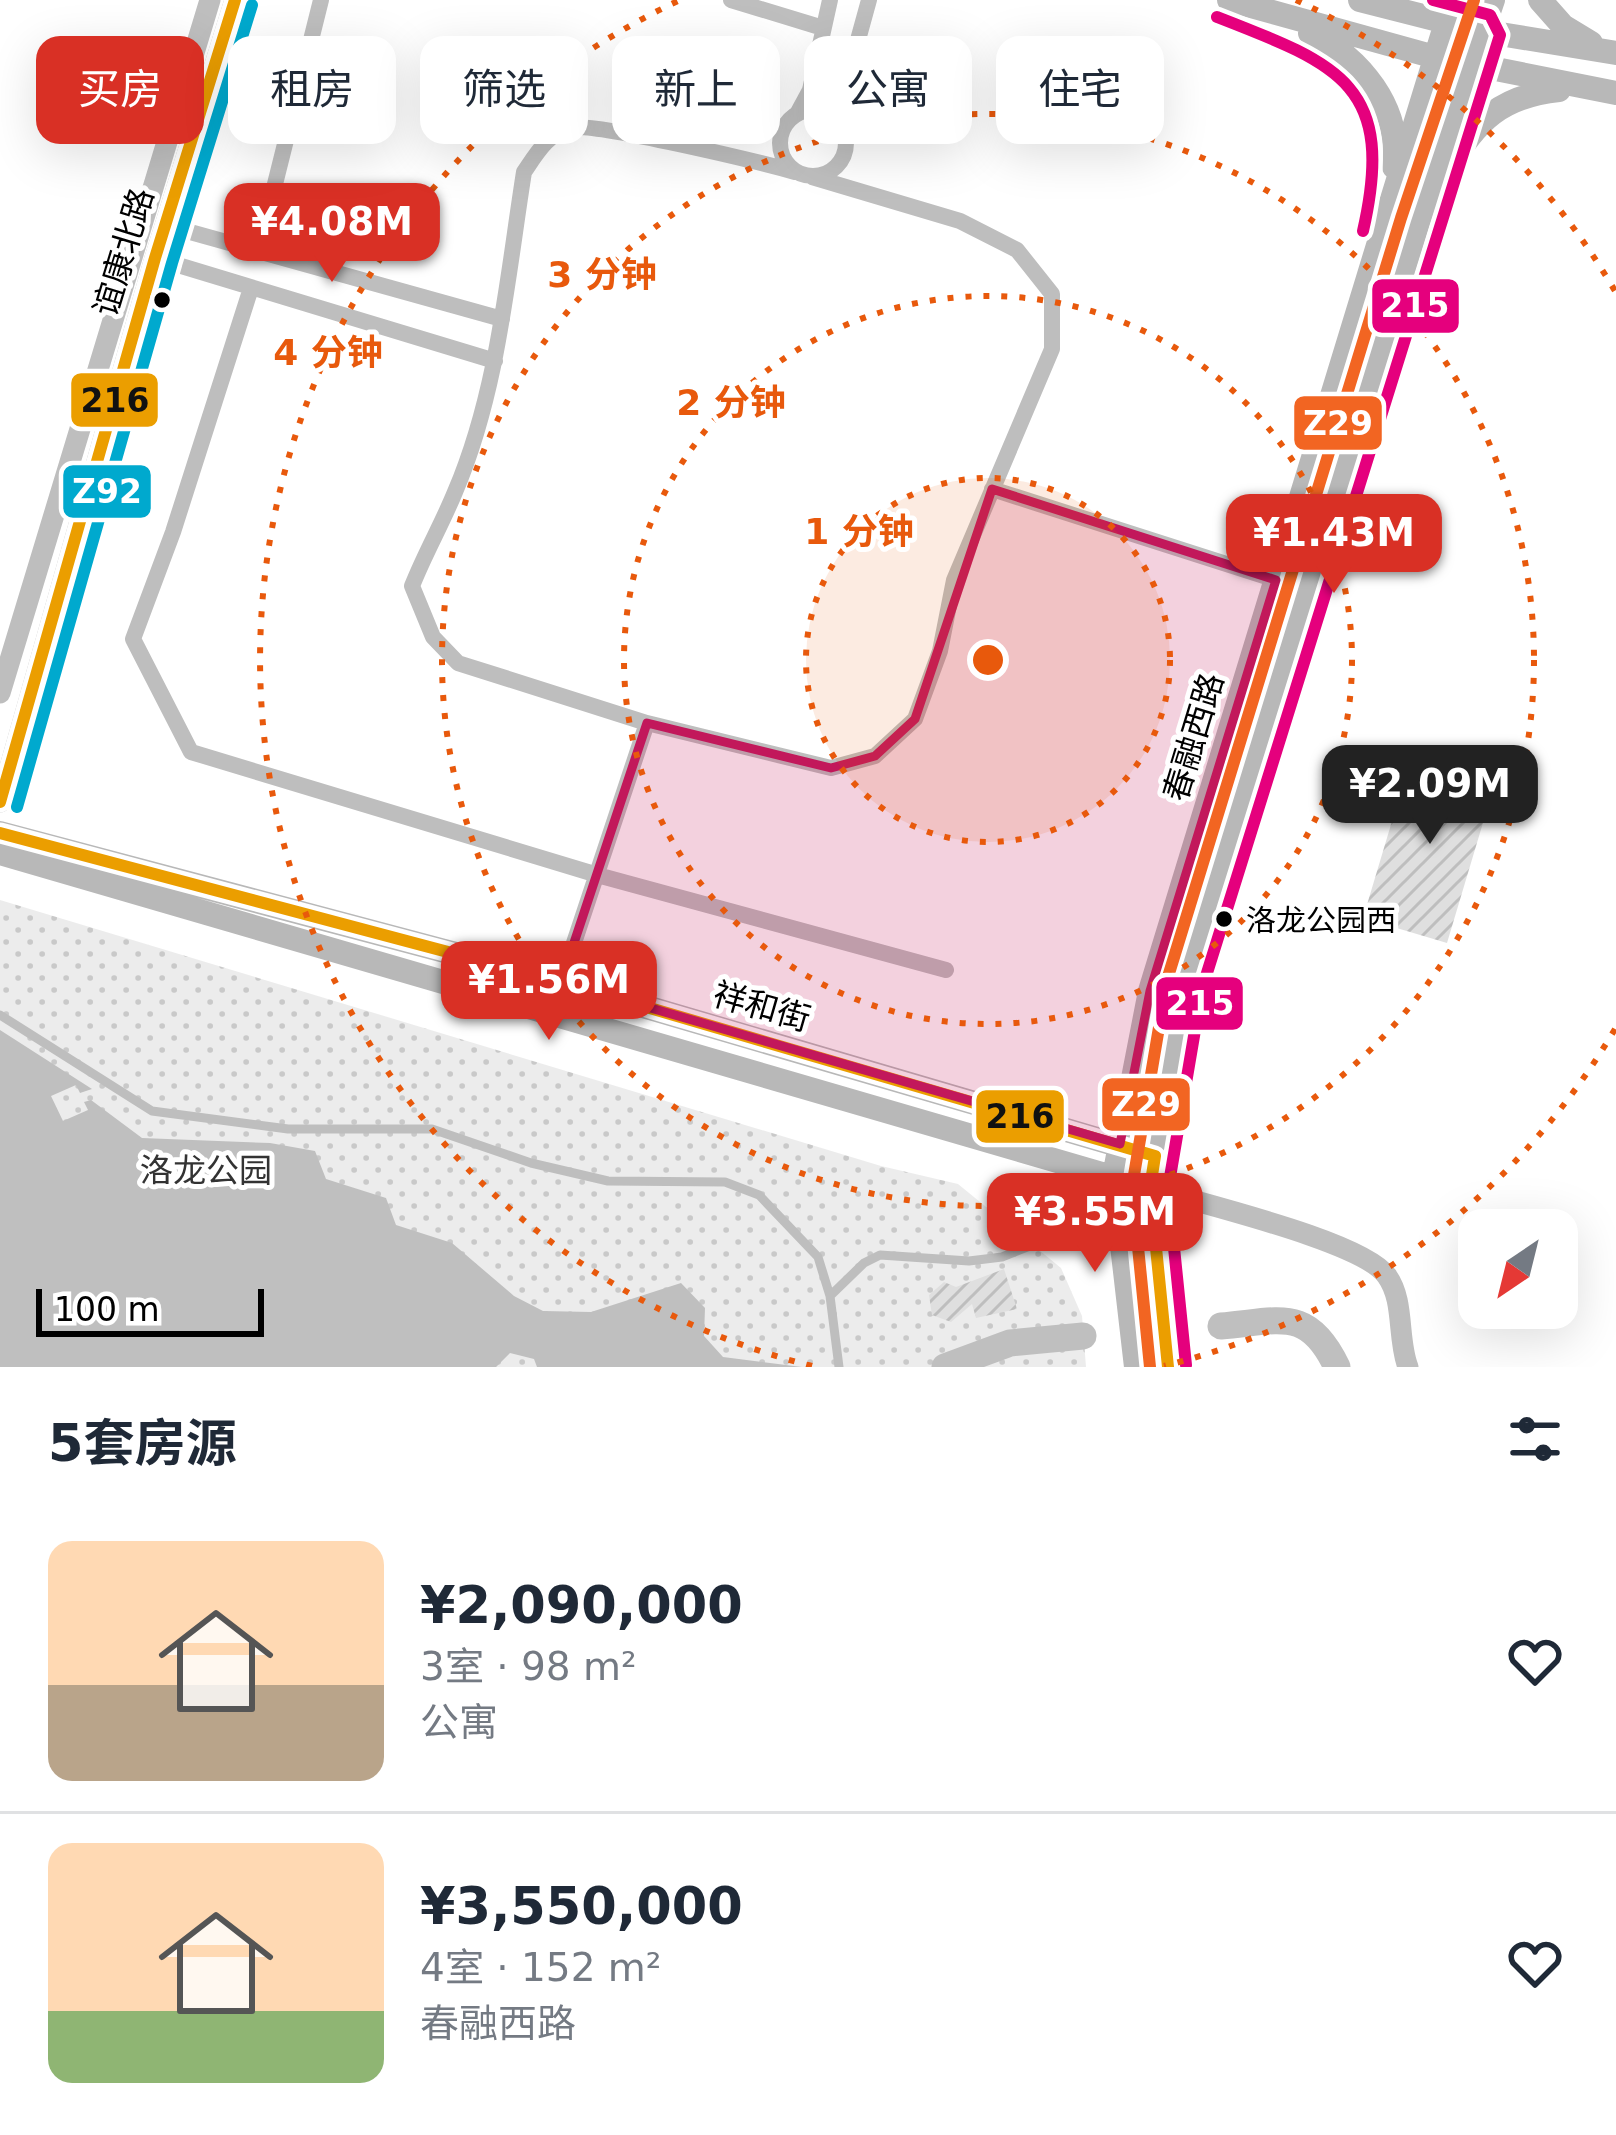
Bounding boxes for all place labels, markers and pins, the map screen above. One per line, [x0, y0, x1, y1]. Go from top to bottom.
pin: ¥4.08M [234, 183, 430, 285]
unlabelled marker [151, 289, 173, 311]
pin: ¥1.43M [1236, 494, 1432, 596]
centre of rings [967, 639, 1009, 681]
pin: ¥2.09M [1332, 745, 1528, 847]
place label: 洛龙公园西 [1246, 903, 1396, 938]
marker: 洛龙公园西 [1213, 908, 1235, 930]
pin: ¥1.56M [451, 941, 647, 1043]
pin: ¥3.55M [997, 1173, 1193, 1275]

